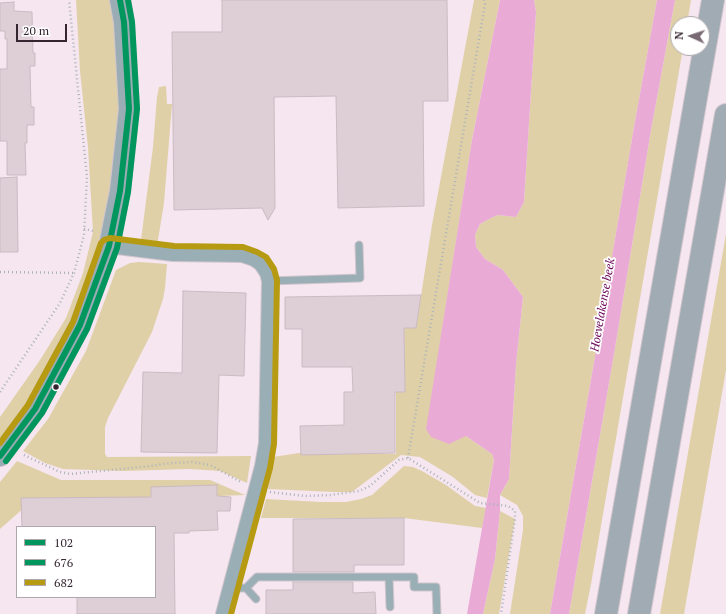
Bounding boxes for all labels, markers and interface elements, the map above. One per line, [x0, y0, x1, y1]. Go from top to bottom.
scale bar [18, 16, 69, 42]
north arrow [670, 16, 710, 56]
text: 20 m [23, 23, 49, 38]
text: N [672, 31, 686, 40]
water label: Hoevelakense beek [588, 257, 618, 353]
unlabelled marker [51, 382, 61, 392]
legend [16, 526, 156, 598]
text: 102 [54, 535, 73, 550]
text: 676 [54, 555, 73, 570]
text: 682 [54, 575, 73, 590]

